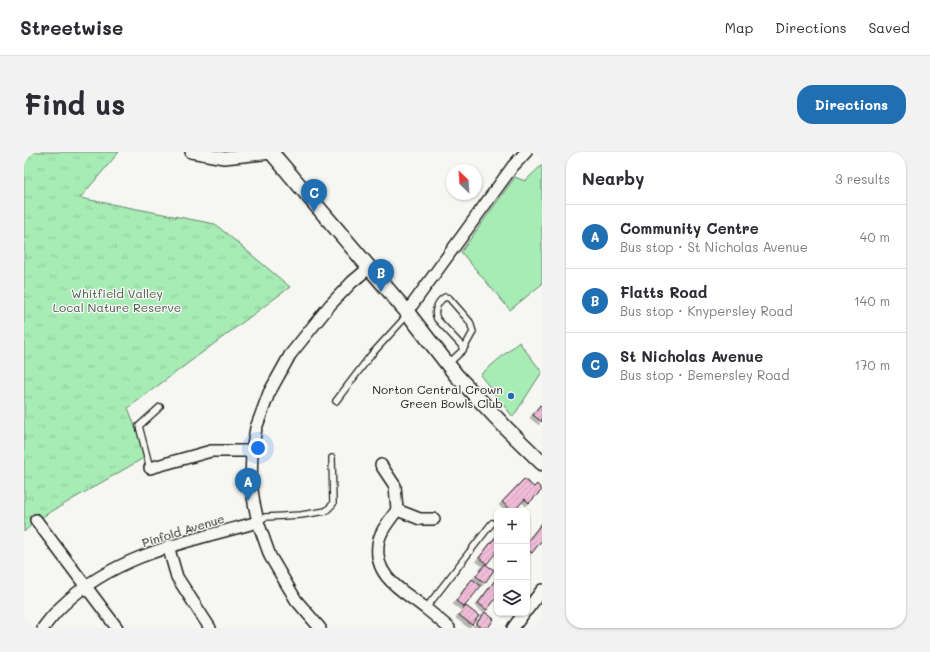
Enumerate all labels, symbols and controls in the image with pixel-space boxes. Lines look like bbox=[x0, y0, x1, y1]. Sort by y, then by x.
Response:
text: Streetwise bbox=[20, 15, 123, 40]
text: Map bbox=[725, 18, 753, 37]
text: Directions bbox=[775, 18, 846, 37]
text: Saved bbox=[868, 18, 910, 37]
button: Directions bbox=[797, 85, 906, 124]
text: Find us bbox=[24, 86, 125, 122]
north arrow bbox=[446, 164, 482, 200]
text: Nearby bbox=[582, 167, 644, 189]
text: 3 results bbox=[835, 170, 890, 187]
pin: C bbox=[301, 179, 327, 212]
text: Community Centre bbox=[620, 218, 759, 238]
text: A bbox=[590, 228, 600, 245]
text: 40 m bbox=[860, 228, 890, 245]
text: Bus stop · St Nicholas Avenue bbox=[620, 238, 808, 255]
pin: B bbox=[368, 259, 394, 292]
text: Flatts Road bbox=[620, 282, 707, 302]
park label: Whitfield Valley Local Nature Reserve bbox=[53, 285, 181, 315]
text: B bbox=[591, 292, 599, 309]
text: 140 m bbox=[854, 292, 890, 309]
text: Bus stop · Knypersley Road bbox=[620, 302, 793, 319]
text: St Nicholas Avenue bbox=[620, 346, 763, 366]
text: C bbox=[590, 356, 600, 373]
text: 170 m bbox=[854, 356, 890, 373]
text: Bus stop · Bemersley Road bbox=[620, 366, 789, 383]
place label: Norton Central Crown Green Bowls Club bbox=[372, 381, 503, 411]
marker: Norton Central Crown Green Bowls Club bbox=[506, 391, 516, 401]
your location bbox=[248, 438, 268, 458]
pin: A bbox=[235, 468, 261, 501]
map controls bbox=[494, 508, 530, 616]
button: + bbox=[494, 508, 530, 544]
street label: Pinfold Avenue bbox=[140, 510, 226, 550]
button: − bbox=[494, 544, 530, 580]
button: layers bbox=[494, 580, 530, 616]

